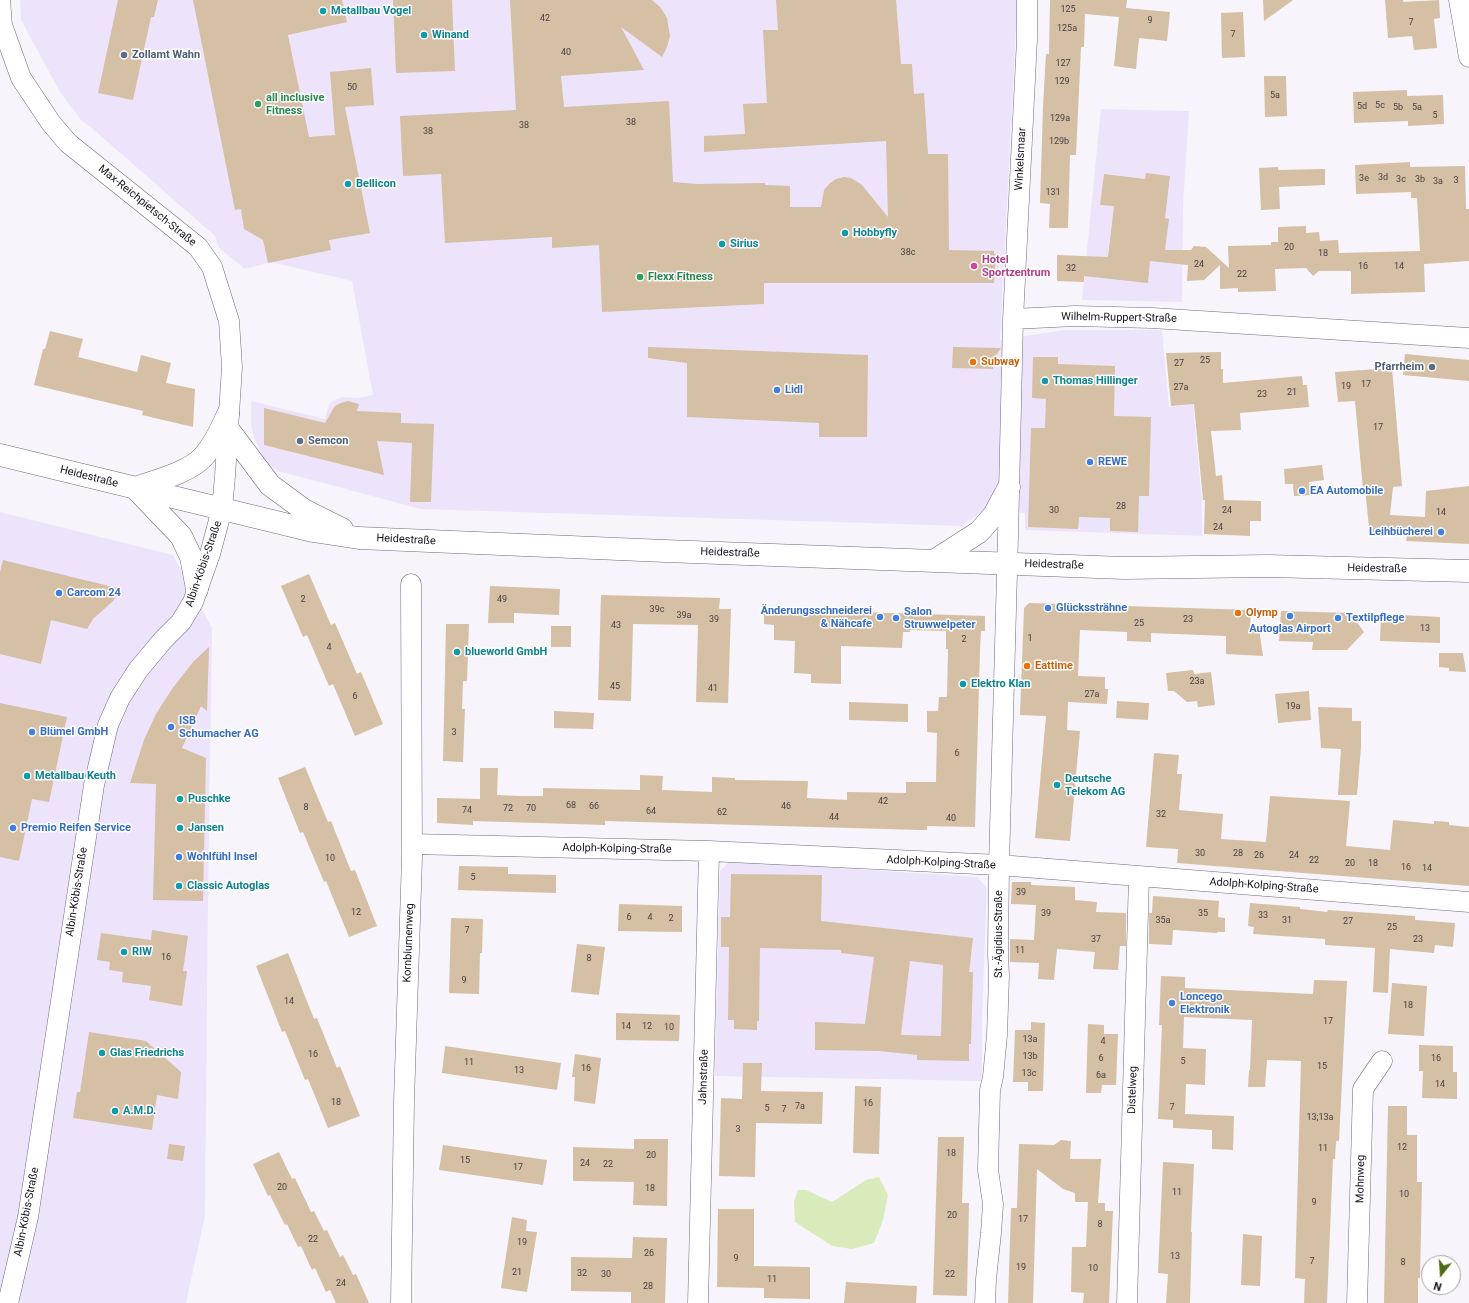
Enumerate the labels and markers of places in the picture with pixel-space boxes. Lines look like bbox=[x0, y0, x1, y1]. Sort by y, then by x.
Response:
place label: Metallbau Vogel bbox=[331, 4, 411, 18]
marker: Metallbau Vogel bbox=[318, 6, 328, 16]
place label: Winand bbox=[432, 28, 469, 42]
marker: Winand bbox=[419, 30, 429, 40]
place label: Zollamt Wahn bbox=[132, 48, 200, 62]
marker: Zollamt Wahn bbox=[119, 50, 129, 60]
place label: all inclusive Fitness bbox=[266, 91, 324, 117]
marker: all inclusive Fitness bbox=[253, 99, 263, 109]
place label: Bellicon bbox=[356, 177, 396, 191]
marker: Bellicon bbox=[343, 179, 353, 189]
place label: Hobbyfly bbox=[853, 226, 897, 240]
marker: Hobbyfly bbox=[840, 228, 850, 238]
place label: Sirius bbox=[730, 237, 758, 251]
marker: Sirius bbox=[717, 239, 727, 249]
place label: Hotel Sportzentrum bbox=[982, 253, 1050, 279]
marker: Hotel Sportzentrum bbox=[969, 261, 979, 271]
place label: Flexx Fitness bbox=[648, 270, 713, 284]
marker: Flexx Fitness bbox=[635, 272, 645, 282]
place label: Subway bbox=[981, 355, 1020, 369]
marker: Subway bbox=[968, 357, 978, 367]
place label: Pfarrheim bbox=[1374, 360, 1424, 374]
marker: Pfarrheim bbox=[1427, 362, 1437, 372]
place label: Thomas Hillinger bbox=[1053, 374, 1138, 388]
marker: Thomas Hillinger bbox=[1040, 376, 1050, 386]
place label: Lidl bbox=[785, 383, 803, 397]
marker: Lidl bbox=[772, 385, 782, 395]
place label: Semcon bbox=[308, 434, 348, 448]
marker: Semcon bbox=[295, 436, 305, 446]
place label: REWE bbox=[1098, 455, 1127, 469]
marker: REWE bbox=[1085, 457, 1095, 467]
place label: EA Automobile bbox=[1310, 484, 1383, 498]
marker: EA Automobile bbox=[1297, 486, 1307, 496]
place label: Leihbücherei bbox=[1369, 525, 1433, 539]
marker: Leihbücherei bbox=[1436, 527, 1446, 537]
place label: Carcom 24 bbox=[67, 586, 121, 600]
marker: Carcom 24 bbox=[54, 588, 64, 598]
place label: Glückssträhne bbox=[1056, 601, 1127, 615]
marker: Glückssträhne bbox=[1043, 603, 1053, 613]
place label: Änderungsschneiderei & Nähcafe bbox=[761, 604, 872, 630]
place label: Salon Struwwelpeter bbox=[904, 605, 976, 631]
place label: Olymp bbox=[1246, 606, 1278, 620]
marker: Olymp bbox=[1233, 608, 1243, 618]
marker: Autoglas Airport bbox=[1285, 611, 1295, 621]
place label: Textilpflege bbox=[1346, 611, 1404, 625]
marker: Änderungsschneiderei & Nähcafe bbox=[875, 612, 885, 622]
marker: Salon Struwwelpeter bbox=[891, 613, 901, 623]
marker: Textilpflege bbox=[1333, 613, 1343, 623]
place label: Autoglas Airport bbox=[1249, 622, 1331, 636]
place label: blueworld GmbH bbox=[465, 645, 547, 659]
marker: blueworld GmbH bbox=[452, 647, 462, 657]
place label: Eattime bbox=[1035, 659, 1073, 673]
marker: Eattime bbox=[1022, 661, 1032, 671]
place label: Elektro Klan bbox=[971, 677, 1030, 691]
marker: Elektro Klan bbox=[958, 679, 968, 689]
place label: ISB Schumacher AG bbox=[179, 714, 259, 740]
marker: ISB Schumacher AG bbox=[166, 722, 176, 732]
place label: Blümel GmbH bbox=[40, 725, 108, 739]
marker: Blümel GmbH bbox=[27, 727, 37, 737]
place label: Metallbau Keuth bbox=[35, 769, 116, 783]
marker: Metallbau Keuth bbox=[22, 771, 32, 781]
place label: Deutsche Telekom AG bbox=[1065, 772, 1125, 798]
marker: Deutsche Telekom AG bbox=[1052, 780, 1062, 790]
place label: Puschke bbox=[188, 792, 231, 806]
marker: Puschke bbox=[175, 794, 185, 804]
place label: Premio Reifen Service bbox=[21, 821, 131, 835]
place label: Jansen bbox=[188, 821, 224, 835]
marker: Premio Reifen Service bbox=[8, 823, 18, 833]
marker: Jansen bbox=[175, 823, 185, 833]
place label: Wohlfühl Insel bbox=[187, 850, 258, 864]
marker: Wohlfühl Insel bbox=[174, 852, 184, 862]
place label: Classic Autoglas bbox=[187, 879, 270, 893]
marker: Classic Autoglas bbox=[174, 881, 184, 891]
place label: RIW bbox=[132, 945, 152, 959]
marker: RIW bbox=[119, 947, 129, 957]
place label: Loncego Elektronik bbox=[1180, 990, 1230, 1016]
marker: Loncego Elektronik bbox=[1167, 998, 1177, 1008]
place label: Glas Friedrichs bbox=[110, 1046, 184, 1060]
marker: Glas Friedrichs bbox=[97, 1048, 107, 1058]
place label: A.M.D. bbox=[123, 1104, 156, 1118]
marker: A.M.D. bbox=[110, 1106, 120, 1116]

